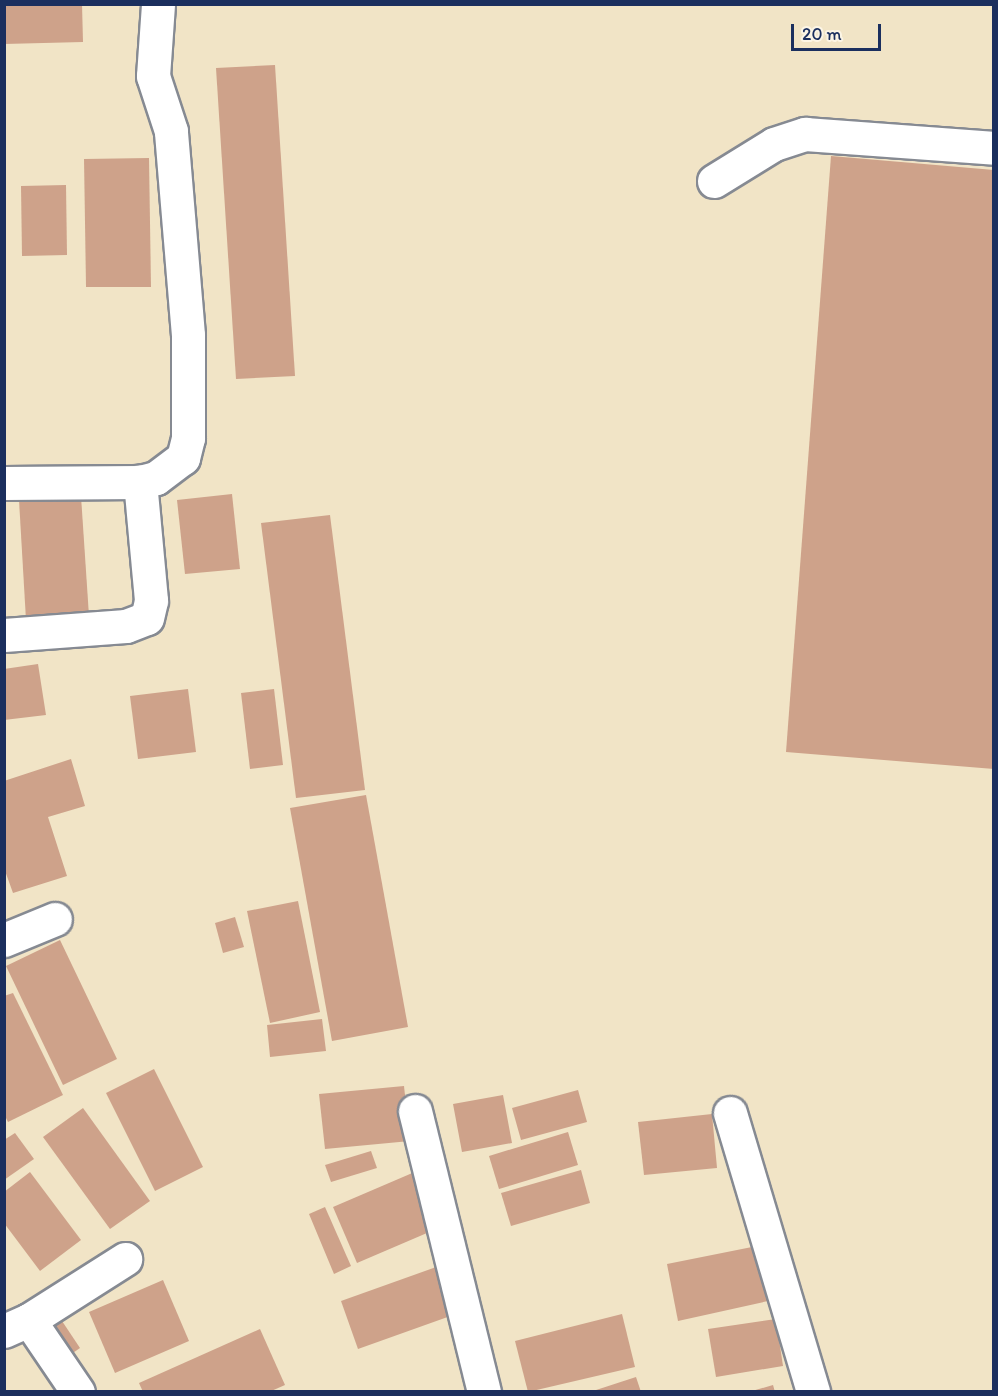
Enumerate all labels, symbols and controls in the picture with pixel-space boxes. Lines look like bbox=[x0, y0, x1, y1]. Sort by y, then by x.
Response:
scale bar bbox=[794, 12, 884, 50]
text: 20 m bbox=[802, 23, 842, 45]

